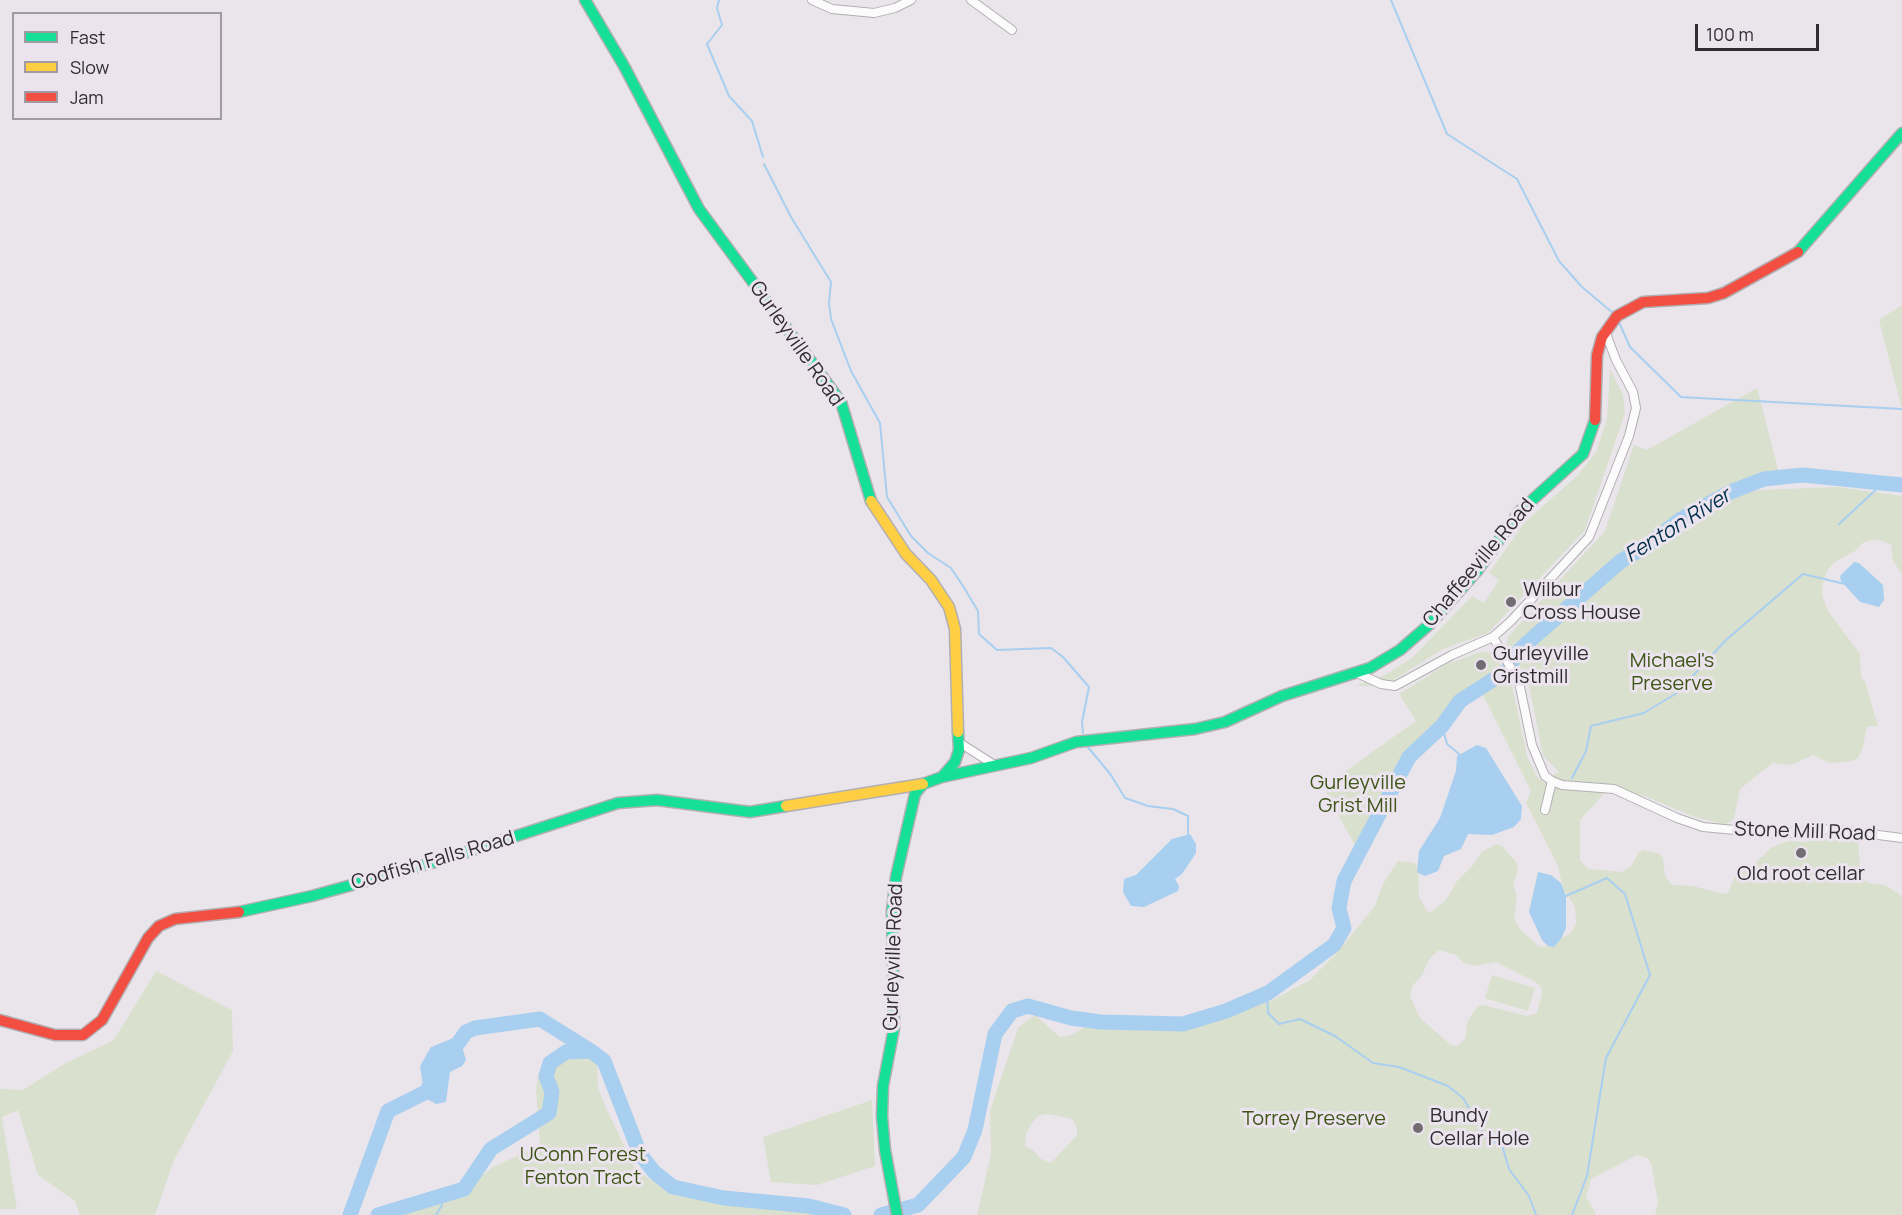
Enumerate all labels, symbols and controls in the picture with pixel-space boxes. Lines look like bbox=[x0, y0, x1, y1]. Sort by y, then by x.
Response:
legend bbox=[12, 12, 222, 120]
scale bar bbox=[1698, 12, 1822, 50]
text: 100 m bbox=[1706, 22, 1754, 46]
text: Fast bbox=[70, 25, 105, 49]
text: Slow bbox=[70, 55, 109, 79]
text: Jam bbox=[70, 85, 104, 109]
street label: Gurleyville Road bbox=[744, 277, 848, 411]
water label: Fenton River bbox=[1620, 484, 1736, 568]
street label: Chaffeeville Road bbox=[1418, 494, 1540, 632]
place label: Wilbur Cross House bbox=[1523, 578, 1641, 625]
marker: Wilbur Cross House bbox=[1504, 595, 1518, 609]
place label: Gurleyville Gristmill bbox=[1493, 642, 1589, 689]
park label: Michael's Preserve bbox=[1630, 649, 1714, 696]
marker: Gurleyville Gristmill bbox=[1474, 658, 1488, 672]
park label: Gurleyville Grist Mill bbox=[1310, 771, 1406, 818]
street label: Stone Mill Road bbox=[1734, 818, 1876, 846]
street label: Codfish Falls Road bbox=[349, 826, 517, 896]
marker: Old root cellar bbox=[1794, 846, 1808, 860]
place label: Old root cellar bbox=[1737, 862, 1865, 886]
street label: Gurleyville Road bbox=[879, 883, 909, 1031]
place label: Bundy Cellar Hole bbox=[1430, 1104, 1530, 1151]
park label: Torrey Preserve bbox=[1242, 1107, 1386, 1131]
marker: Bundy Cellar Hole bbox=[1411, 1121, 1425, 1135]
park label: UConn Forest Fenton Tract bbox=[520, 1143, 646, 1190]

